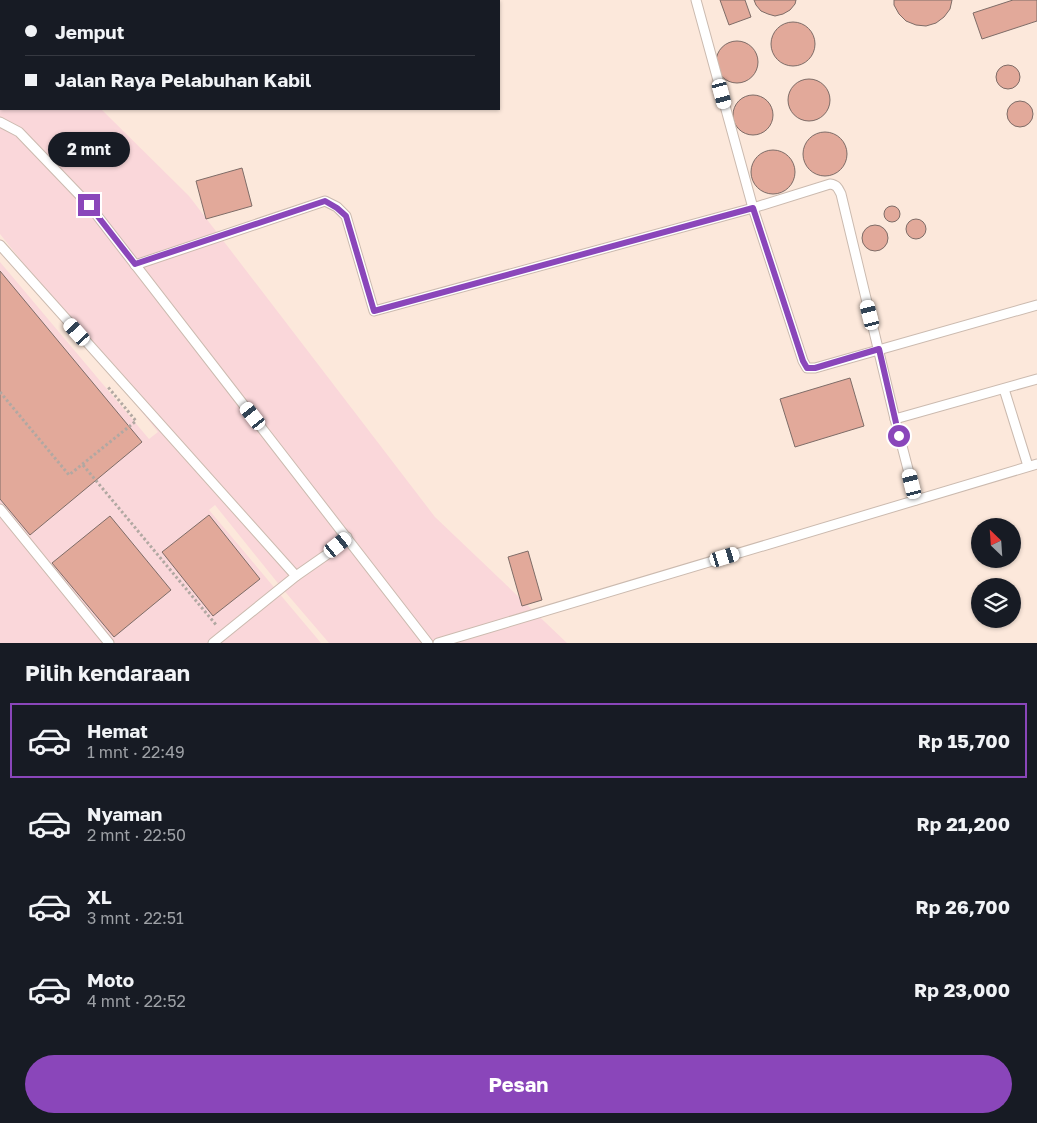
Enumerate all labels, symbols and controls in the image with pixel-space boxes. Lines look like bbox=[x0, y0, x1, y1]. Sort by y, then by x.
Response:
text: Jemput bbox=[55, 20, 124, 43]
text: Jalan Raya Pelabuhan Kabil bbox=[55, 68, 311, 91]
car bbox=[710, 78, 733, 110]
callout: 2 mnt bbox=[48, 132, 130, 168]
text: 2 mnt bbox=[67, 139, 111, 159]
route end bbox=[78, 194, 100, 216]
car bbox=[859, 299, 880, 331]
car bbox=[61, 316, 92, 348]
car bbox=[237, 400, 268, 432]
route start bbox=[888, 425, 910, 447]
car bbox=[901, 468, 922, 500]
north arrow bbox=[971, 518, 1021, 568]
map controls bbox=[971, 518, 1021, 628]
car bbox=[321, 530, 354, 560]
car bbox=[708, 545, 741, 569]
button: layers bbox=[971, 578, 1021, 628]
text: Pilih kendaraan bbox=[25, 659, 190, 686]
icon: car bbox=[27, 718, 72, 763]
text: Hemat bbox=[87, 719, 148, 742]
text: Rp 15,700 bbox=[918, 729, 1010, 752]
text: 1 mnt · 22:49 bbox=[87, 742, 185, 762]
icon: car bbox=[27, 801, 72, 846]
text: Nyaman bbox=[87, 802, 162, 825]
text: Rp 21,200 bbox=[917, 812, 1010, 835]
text: 2 mnt · 22:50 bbox=[87, 825, 186, 845]
icon: car bbox=[27, 884, 72, 929]
text: XL bbox=[87, 885, 112, 908]
text: Rp 26,700 bbox=[916, 895, 1010, 918]
text: 3 mnt · 22:51 bbox=[87, 908, 184, 928]
icon: car bbox=[27, 967, 72, 1012]
text: Moto bbox=[87, 968, 134, 991]
text: Rp 23,000 bbox=[914, 978, 1010, 1001]
text: 4 mnt · 22:52 bbox=[87, 991, 186, 1011]
button: Pesan bbox=[25, 1055, 1012, 1113]

